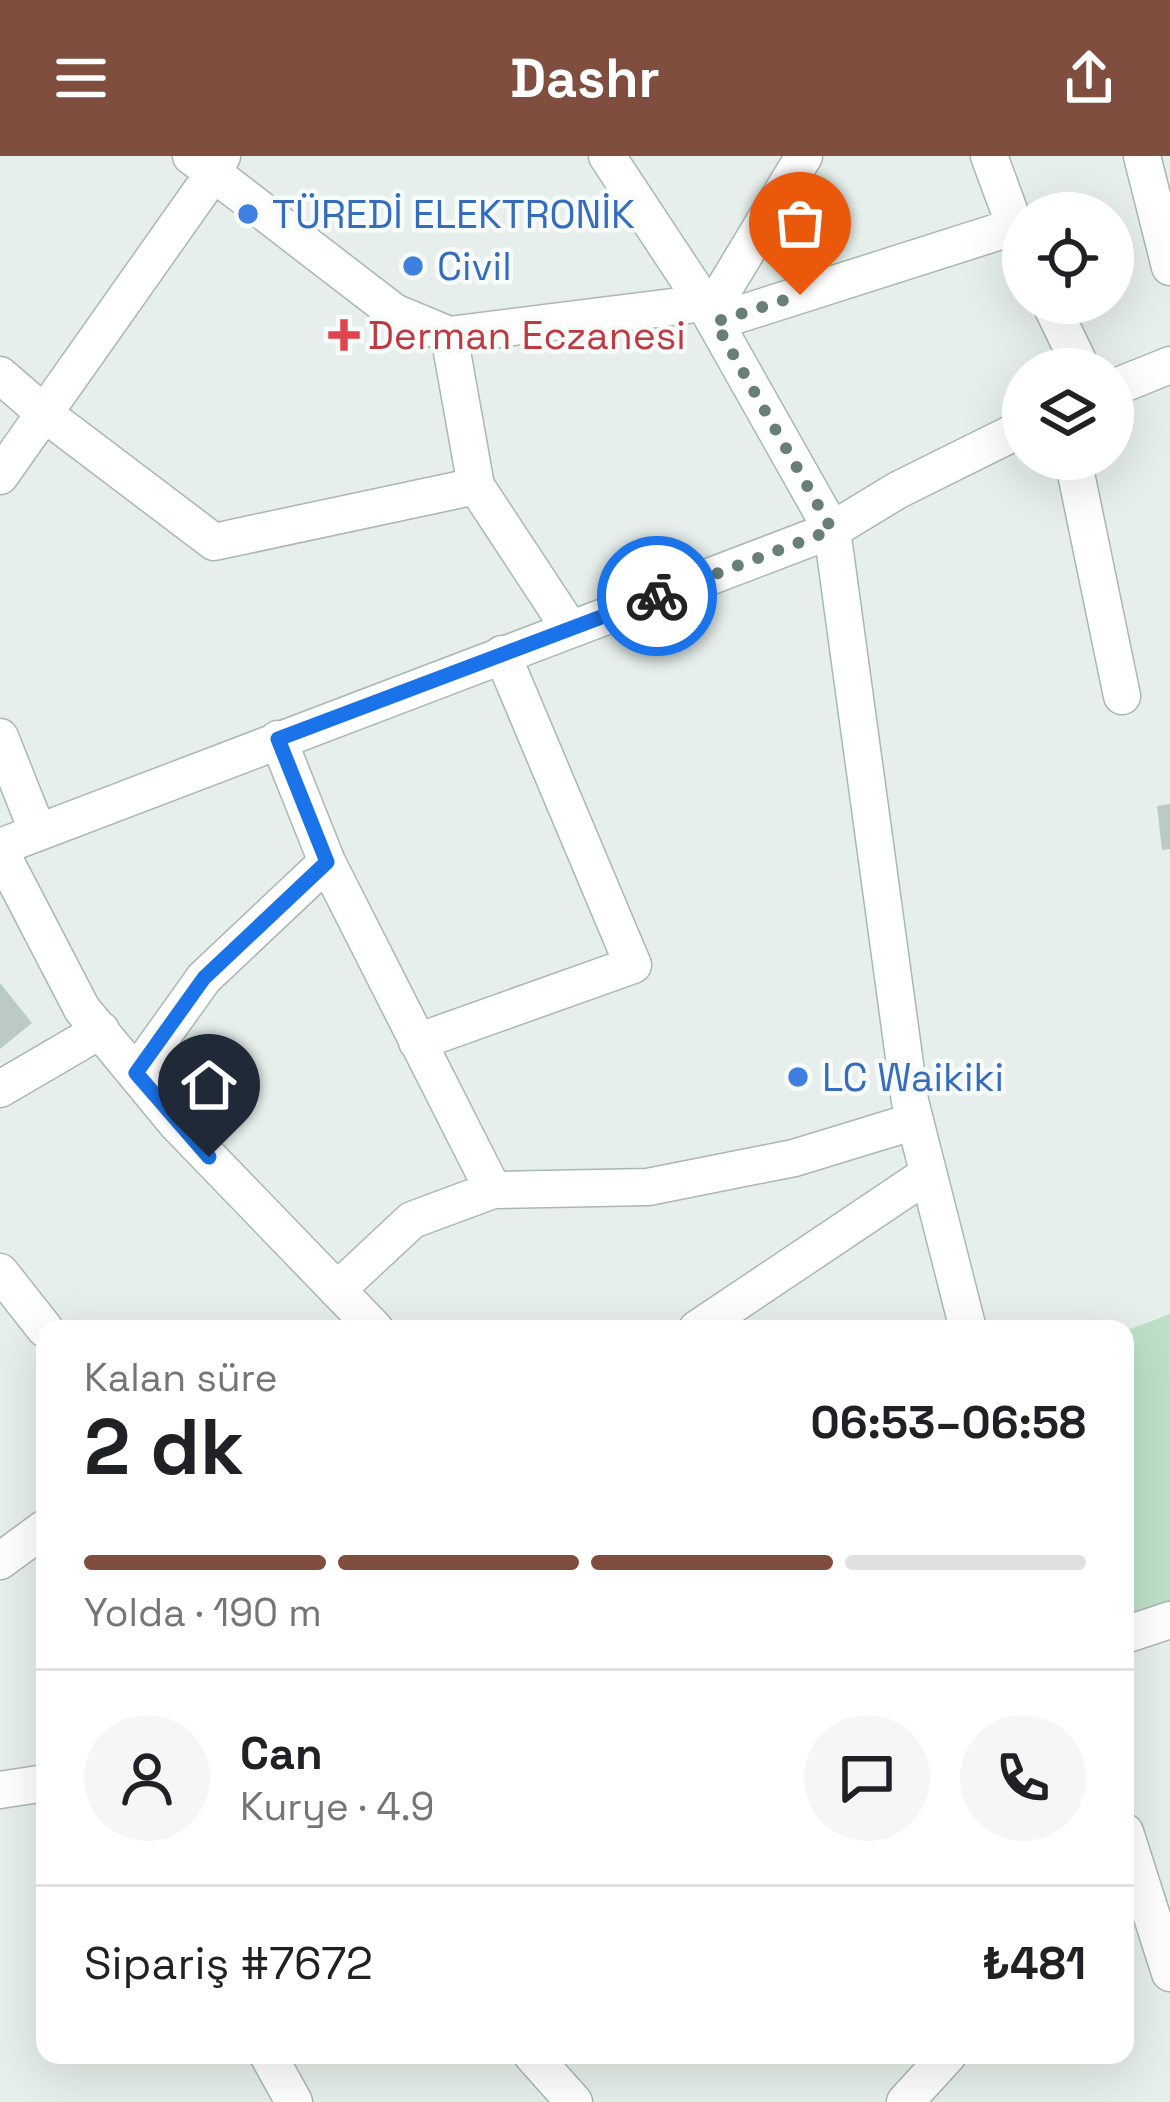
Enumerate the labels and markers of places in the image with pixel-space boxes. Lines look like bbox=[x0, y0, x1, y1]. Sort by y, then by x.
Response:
pin bbox=[749, 172, 851, 295]
place label: TÜREDİ ELEKTRONİK bbox=[272, 190, 635, 239]
marker: TÜREDİ ELEKTRONİK bbox=[235, 201, 261, 227]
place label: Civil bbox=[437, 242, 512, 291]
marker: Civil bbox=[400, 253, 426, 279]
place label: Derman Eczanesi bbox=[368, 311, 686, 360]
marker: Derman Eczanesi bbox=[331, 322, 357, 348]
pin bbox=[158, 1034, 260, 1157]
place label: LC Waikiki bbox=[822, 1053, 1004, 1102]
marker: LC Waikiki bbox=[785, 1064, 811, 1090]

